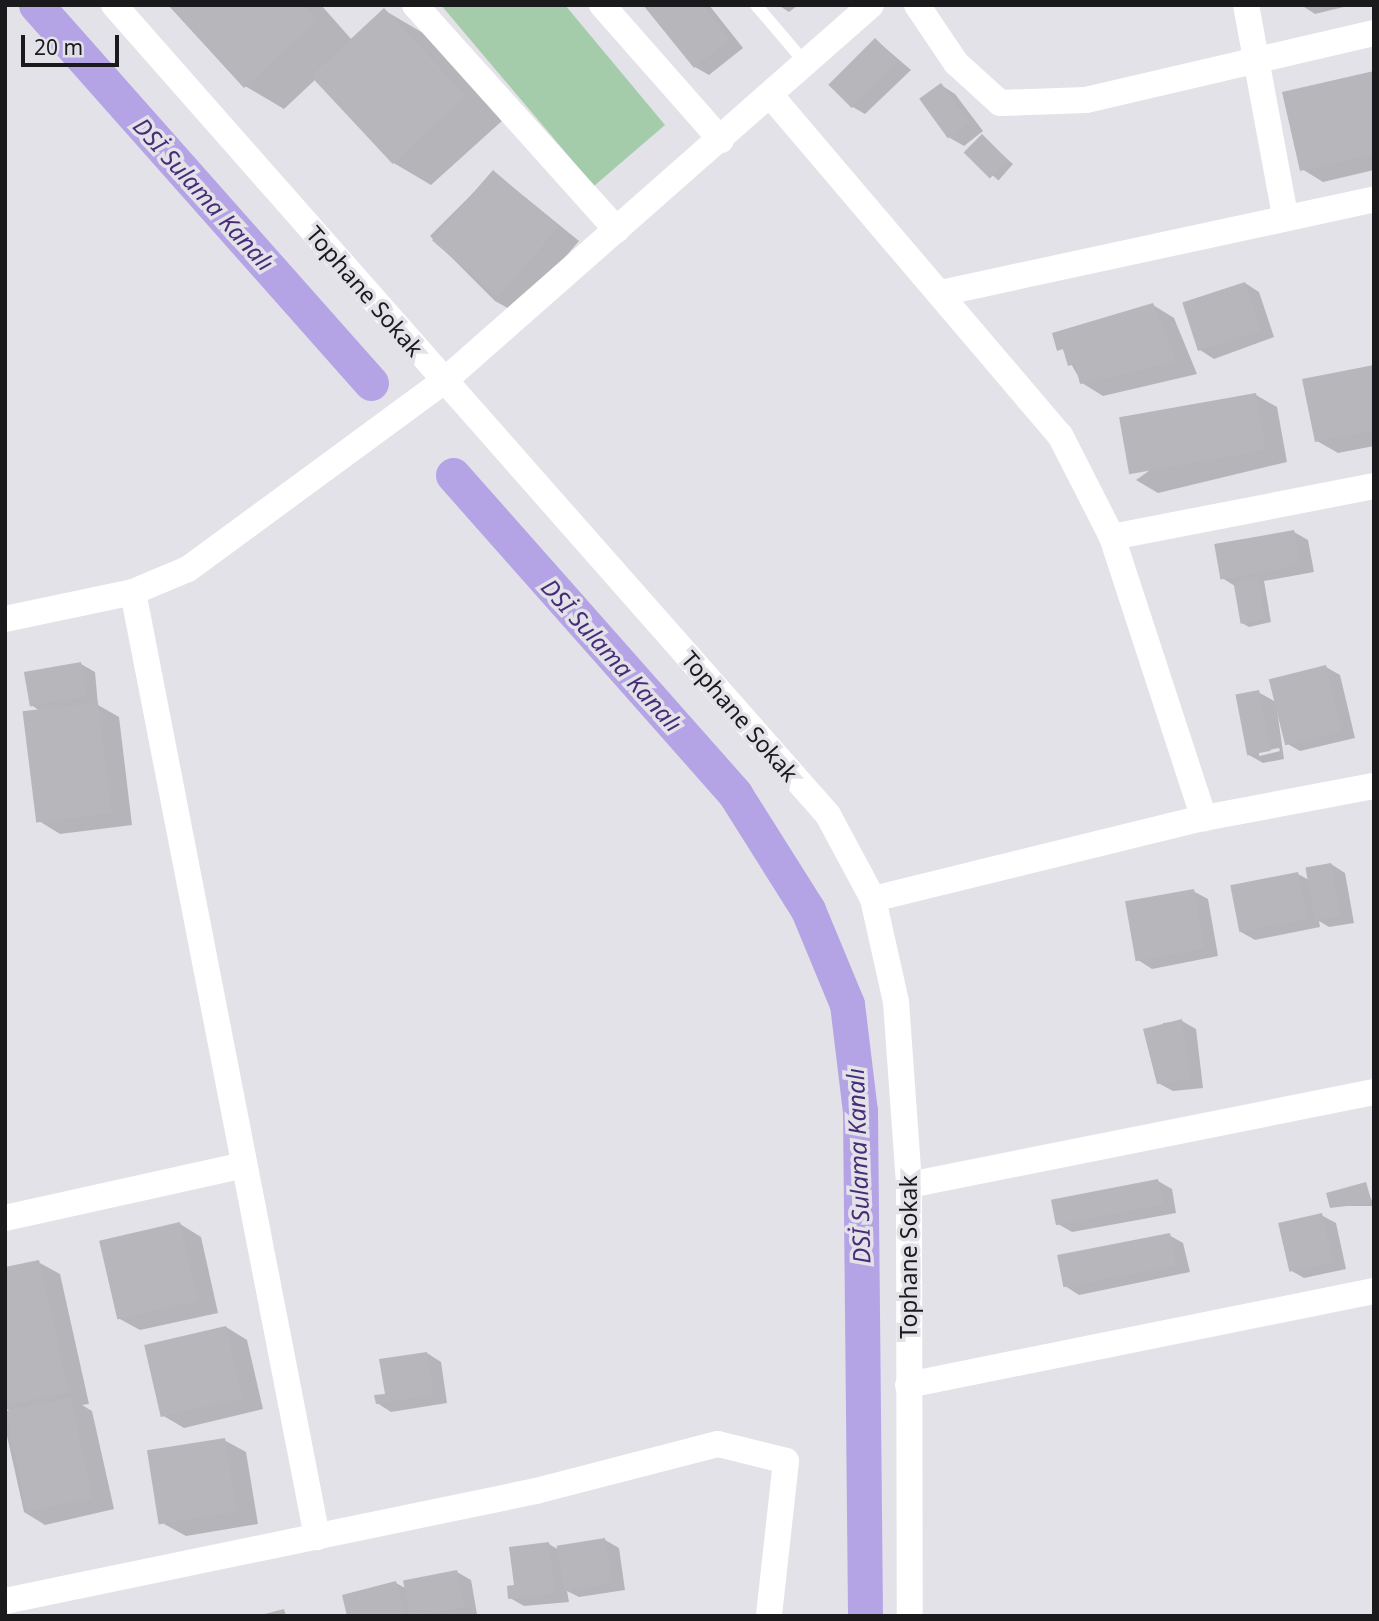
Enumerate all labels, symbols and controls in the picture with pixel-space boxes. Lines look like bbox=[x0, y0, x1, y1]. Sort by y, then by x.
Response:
scale bar bbox=[24, 21, 122, 65]
text: 20 m bbox=[34, 33, 83, 61]
water label: DSİ Sulama Kanalı bbox=[128, 112, 280, 276]
street label: Tophane Sokak bbox=[301, 220, 429, 362]
water label: DSİ Sulama Kanalı bbox=[536, 573, 688, 737]
street label: Tophane Sokak bbox=[676, 645, 804, 787]
water label: DSİ Sulama Kanalı bbox=[840, 1068, 876, 1264]
street label: Tophane Sokak bbox=[894, 1175, 922, 1339]

